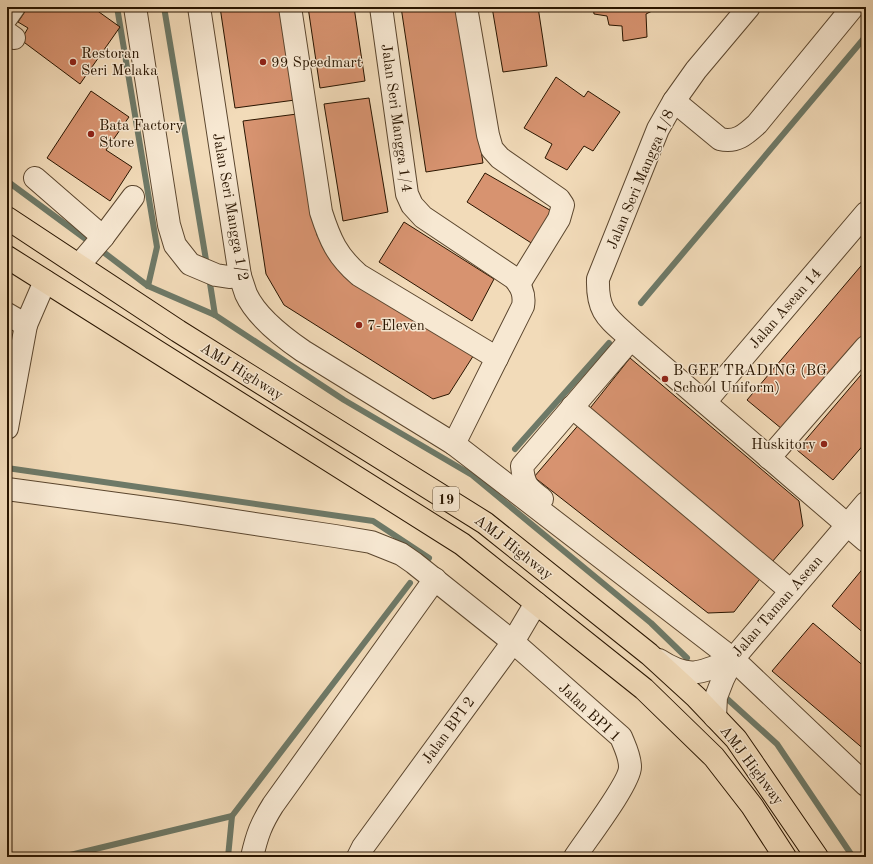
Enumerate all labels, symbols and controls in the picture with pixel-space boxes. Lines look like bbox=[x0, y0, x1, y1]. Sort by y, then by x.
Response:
street label: Jalan Seri Mangga 1/4 bbox=[378, 43, 413, 193]
place label: Restoran Seri Melaka bbox=[81, 47, 158, 79]
place label: 99 Speedmart bbox=[271, 56, 362, 71]
marker: Restoran Seri Melaka bbox=[68, 57, 78, 67]
marker: 99 Speedmart bbox=[258, 57, 268, 67]
street label: Jalan Seri Mangga 1/8 bbox=[605, 108, 678, 252]
place label: Bata Factory Store bbox=[99, 119, 184, 151]
marker: Bata Factory Store bbox=[86, 129, 96, 139]
street label: Jalan Seri Mangga 1/2 bbox=[209, 132, 250, 282]
street label: Jalan Asean 14 bbox=[747, 266, 825, 352]
place label: 7-Eleven bbox=[367, 319, 425, 334]
marker: 7-Eleven bbox=[354, 320, 364, 330]
street label: AMJ Highway bbox=[197, 341, 285, 404]
place label: B GEE TRADING (BG School Uniform) bbox=[673, 364, 827, 396]
marker: B GEE TRADING (BG School Uniform) bbox=[660, 374, 670, 384]
place label: Huskitory bbox=[751, 438, 816, 453]
marker: Huskitory bbox=[819, 439, 829, 449]
road number: 19 bbox=[433, 487, 459, 511]
street label: AMJ Highway bbox=[471, 513, 555, 583]
street label: Jalan Taman Asean bbox=[730, 554, 826, 660]
street label: Jalan BPI 1 bbox=[555, 681, 623, 745]
street label: Jalan BPI 2 bbox=[420, 695, 478, 767]
street label: AMJ Highway bbox=[716, 724, 785, 808]

